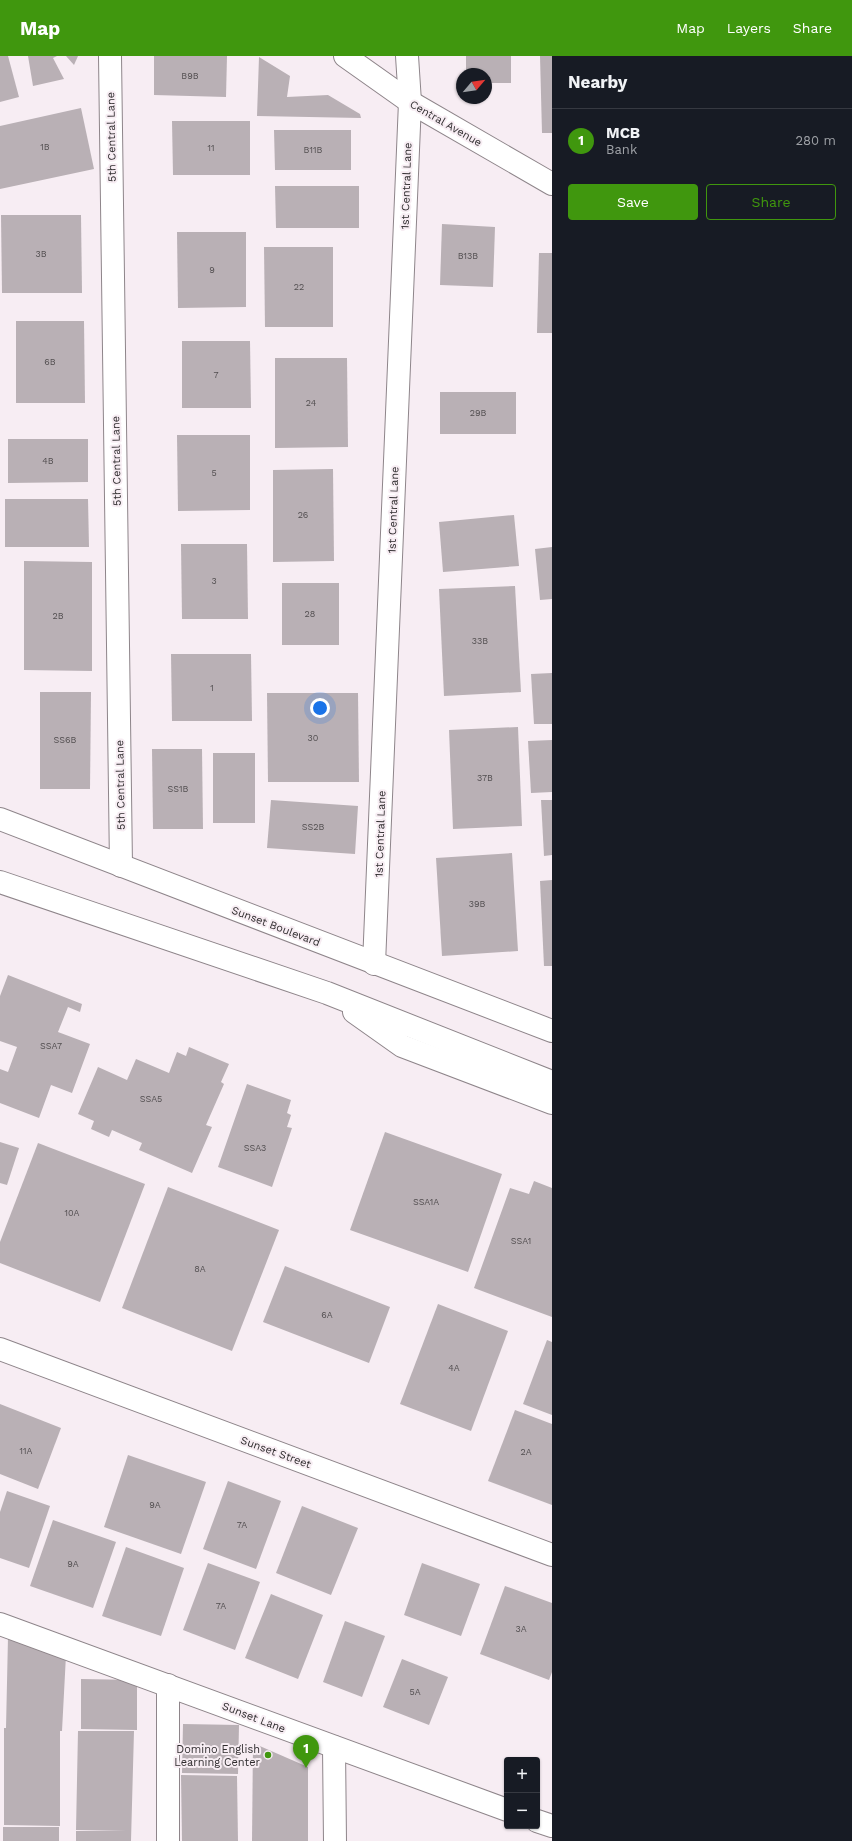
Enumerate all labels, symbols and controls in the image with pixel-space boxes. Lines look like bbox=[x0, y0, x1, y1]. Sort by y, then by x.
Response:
text: Map bbox=[20, 17, 60, 40]
text: Map bbox=[676, 20, 705, 36]
text: Layers bbox=[727, 20, 771, 36]
text: Share bbox=[793, 20, 832, 36]
north arrow bbox=[456, 68, 492, 104]
house number: B9B bbox=[181, 71, 199, 81]
text: Nearby bbox=[568, 72, 627, 92]
street label: 5th Central Lane bbox=[104, 92, 119, 182]
street label: Central Avenue bbox=[407, 98, 484, 149]
text: MCB bbox=[606, 124, 640, 142]
text: 1 bbox=[578, 133, 584, 148]
text: 280 m bbox=[796, 133, 836, 148]
house number: 1B bbox=[40, 142, 50, 152]
street label: 1st Central Lane bbox=[398, 142, 415, 230]
text: Bank bbox=[606, 142, 637, 157]
house number: 11 bbox=[207, 143, 215, 153]
house number: B11B bbox=[304, 145, 323, 155]
button: Save bbox=[568, 184, 698, 220]
button: Share bbox=[706, 184, 836, 220]
house number: 3B bbox=[35, 249, 47, 259]
house number: B13B bbox=[458, 251, 478, 261]
house number: 9 bbox=[209, 265, 215, 275]
house number: 22 bbox=[294, 282, 304, 292]
house number: 6B bbox=[44, 357, 56, 367]
house number: 7 bbox=[213, 370, 219, 380]
house number: 24 bbox=[306, 398, 317, 408]
house number: 29B bbox=[470, 408, 486, 418]
street label: 5th Central Lane bbox=[109, 416, 124, 506]
house number: 4B bbox=[42, 456, 54, 466]
street label: 1st Central Lane bbox=[385, 466, 402, 554]
house number: 5 bbox=[211, 468, 217, 478]
house number: 26 bbox=[298, 510, 308, 520]
house number: 3 bbox=[211, 576, 217, 586]
house number: 28 bbox=[305, 609, 315, 619]
house number: 2B bbox=[52, 611, 64, 621]
house number: 33B bbox=[472, 636, 488, 646]
house number: 1 bbox=[210, 683, 214, 693]
your location bbox=[310, 698, 330, 718]
house number: 30 bbox=[308, 733, 319, 743]
house number: SS6B bbox=[54, 735, 77, 745]
street label: 5th Central Lane bbox=[113, 740, 128, 830]
house number: 37B bbox=[477, 773, 493, 783]
house number: SS1B bbox=[168, 784, 189, 794]
street label: 1st Central Lane bbox=[372, 790, 389, 878]
house number: SS2B bbox=[302, 822, 324, 832]
house number: 39B bbox=[469, 899, 485, 909]
street label: Sunset Boulevard bbox=[230, 904, 322, 949]
house number: SSA7 bbox=[40, 1041, 62, 1051]
house number: SSA5 bbox=[140, 1094, 162, 1104]
house number: SSA3 bbox=[244, 1143, 266, 1153]
house number: SSA1A bbox=[413, 1197, 439, 1207]
house number: 10A bbox=[64, 1208, 80, 1218]
house number: SSA1 bbox=[511, 1236, 531, 1246]
house number: 8A bbox=[194, 1264, 206, 1274]
house number: 6A bbox=[321, 1310, 333, 1320]
house number: 4A bbox=[448, 1363, 460, 1373]
street label: Sunset Street bbox=[239, 1434, 313, 1471]
house number: 11A bbox=[20, 1446, 33, 1456]
house number: 2A bbox=[520, 1447, 532, 1457]
house number: 9A bbox=[149, 1500, 161, 1510]
house number: 7A bbox=[237, 1520, 247, 1530]
house number: 9A bbox=[67, 1559, 79, 1569]
house number: 7A bbox=[216, 1601, 226, 1611]
house number: 3A bbox=[515, 1624, 527, 1634]
house number: 5A bbox=[409, 1687, 421, 1697]
street label: Sunset Lane bbox=[220, 1699, 287, 1736]
pin: 1 bbox=[293, 1735, 319, 1768]
place label: Domino English Learning Center bbox=[174, 1743, 260, 1769]
marker: Domino English Learning Center bbox=[263, 1750, 273, 1760]
map controls bbox=[504, 1757, 540, 1829]
button: + bbox=[504, 1757, 540, 1793]
button: − bbox=[504, 1793, 540, 1829]

